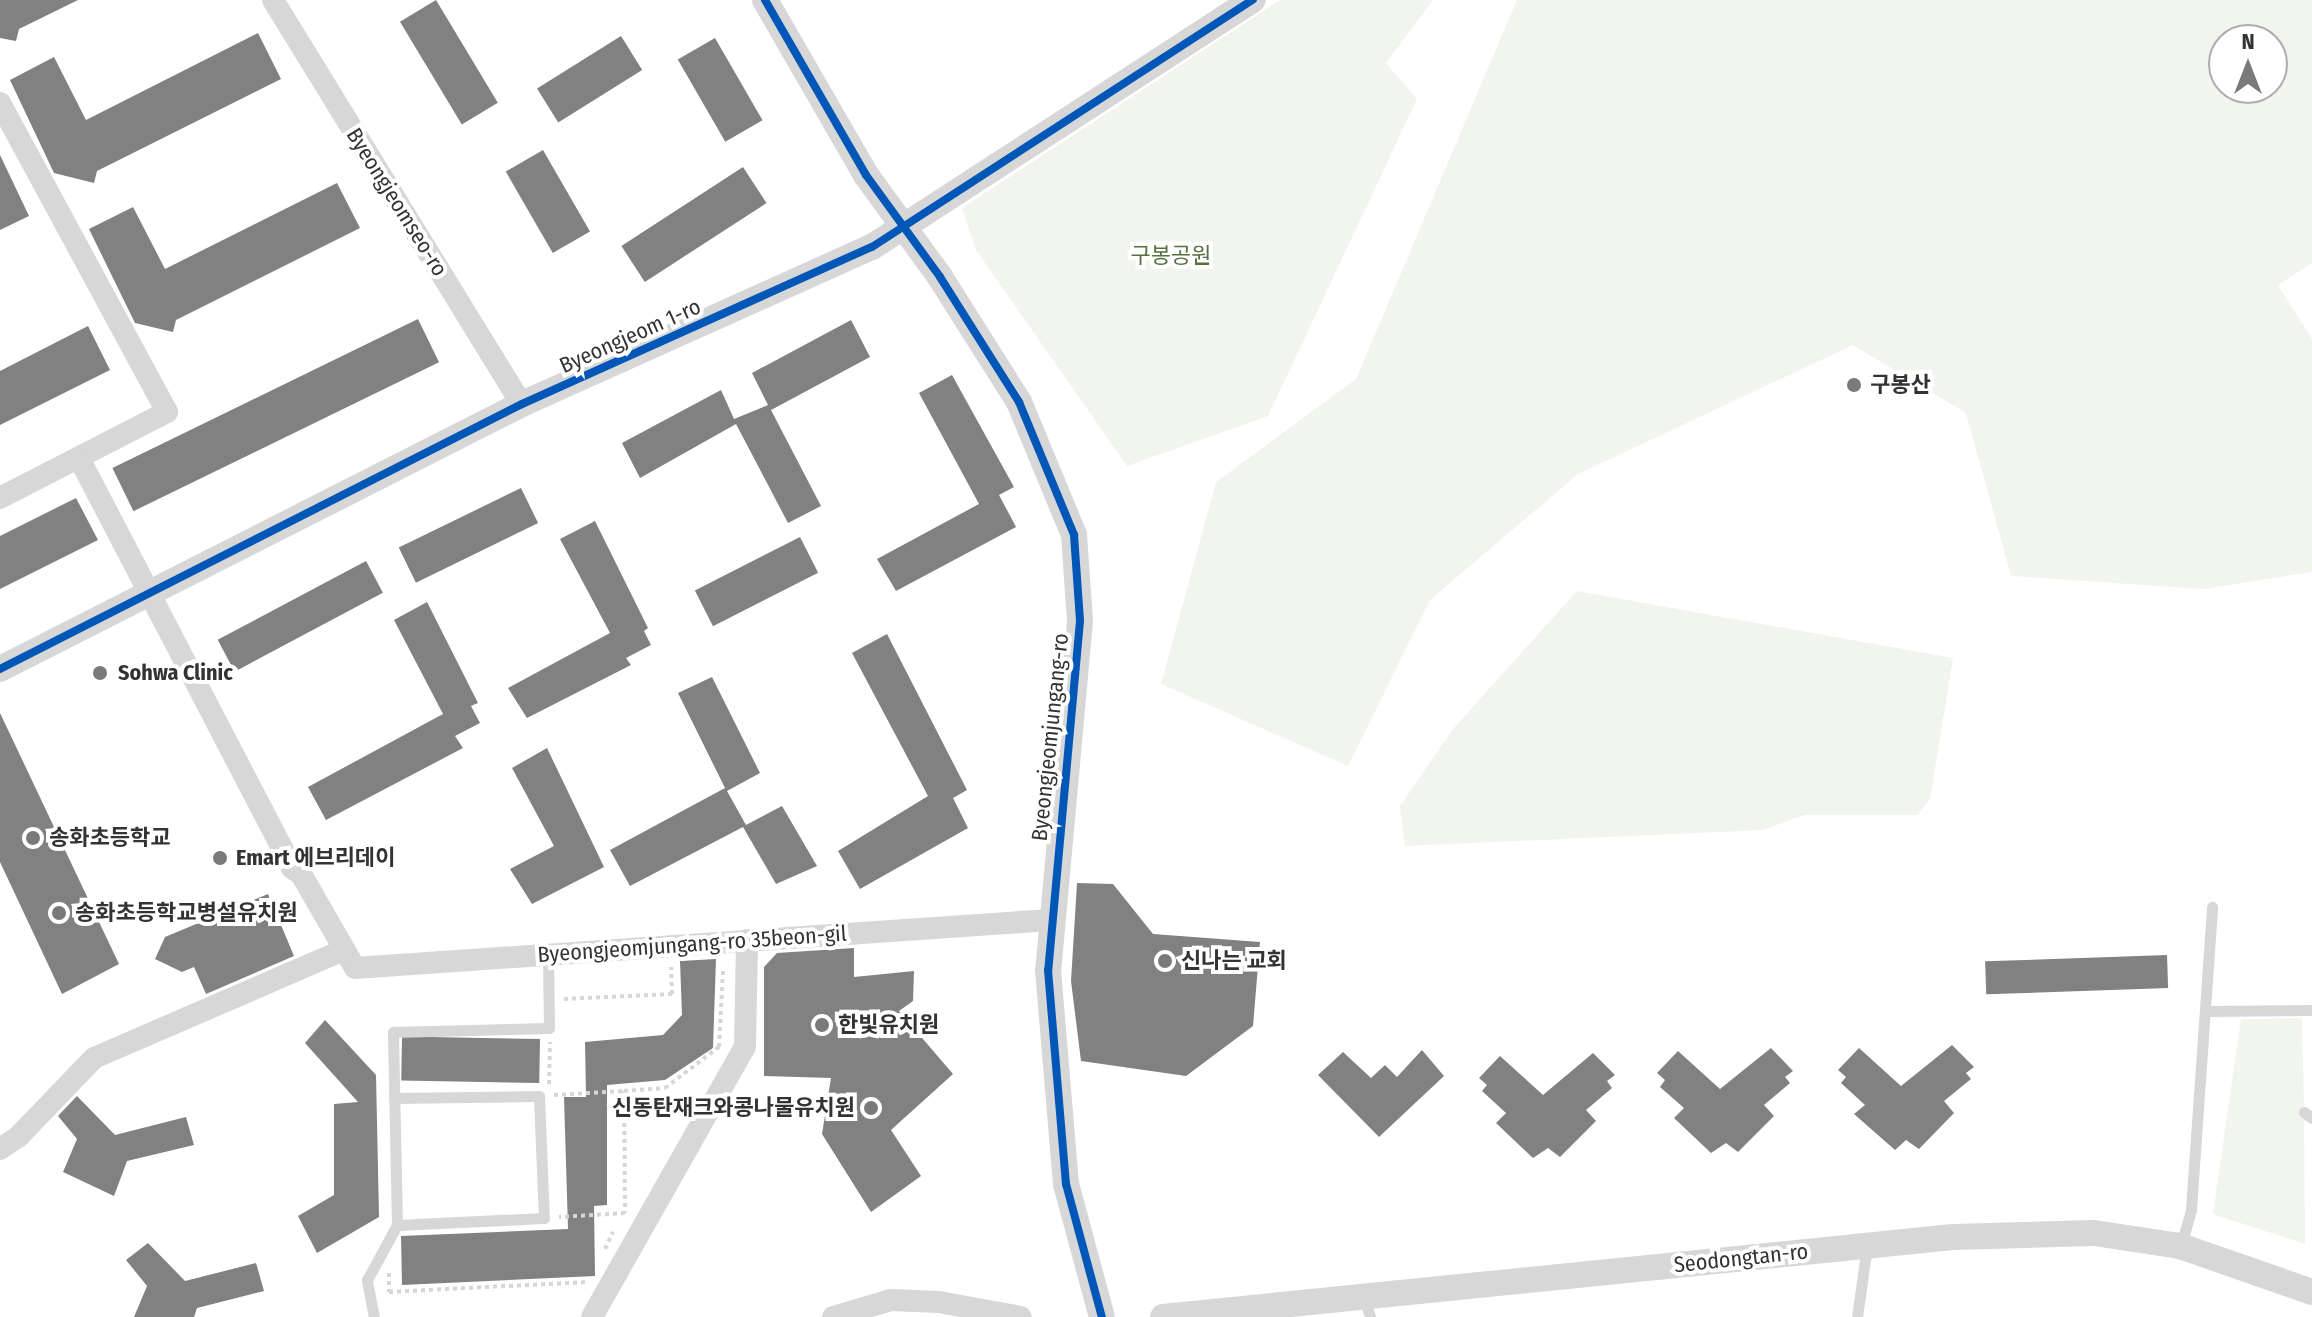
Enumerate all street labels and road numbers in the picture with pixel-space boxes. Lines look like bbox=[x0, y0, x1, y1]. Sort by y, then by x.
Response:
street label: Byeongjeomseo-ro bbox=[341, 123, 453, 281]
street label: Byeongjeom 1-ro bbox=[555, 293, 705, 379]
street label: Byeongjeomjungang-ro bbox=[1026, 632, 1074, 842]
street label: Byeongjeomjungang-ro 35beon-gil bbox=[537, 920, 847, 968]
street label: Seodongtan-ro bbox=[1673, 1238, 1809, 1278]

